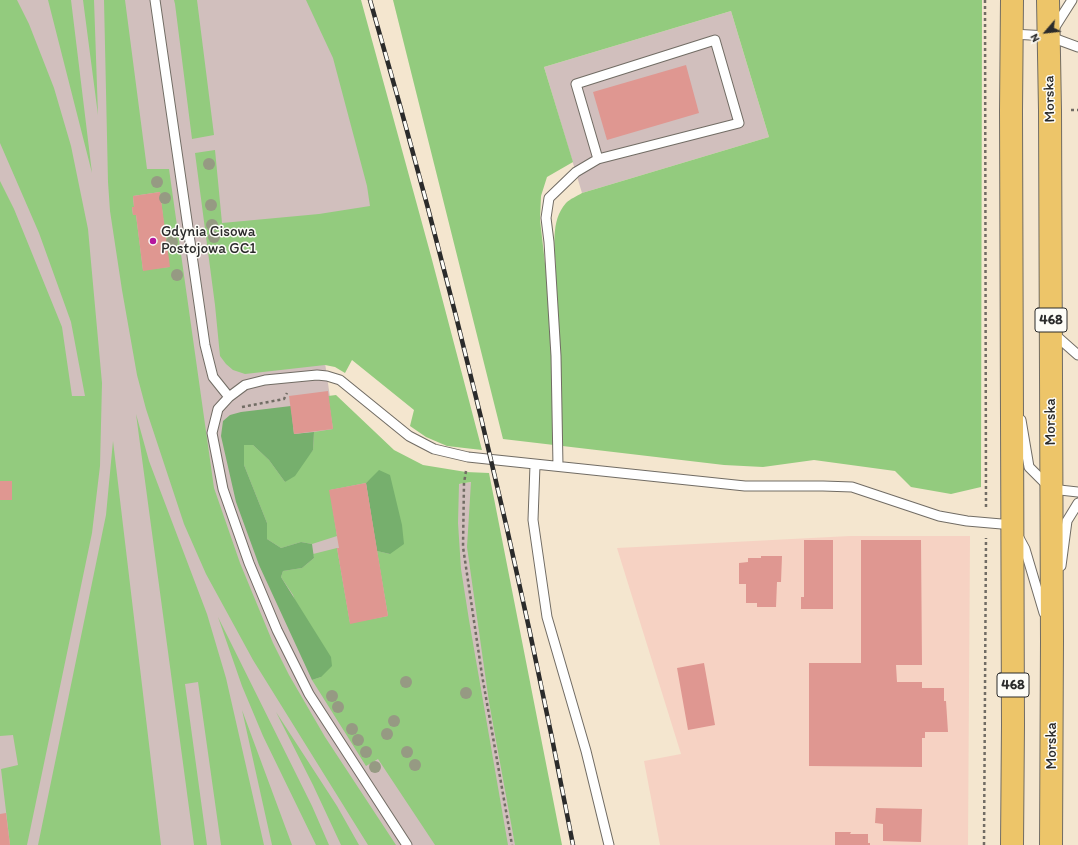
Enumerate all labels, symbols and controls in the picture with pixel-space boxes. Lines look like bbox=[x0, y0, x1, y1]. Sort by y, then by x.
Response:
north arrow bbox=[1026, 12, 1066, 52]
text: N bbox=[1027, 32, 1042, 44]
street label: Morska bbox=[1041, 75, 1059, 123]
place label: Gdynia Cisowa Postojowa GC1 bbox=[161, 223, 256, 258]
marker: Gdynia Cisowa Postojowa GC1 bbox=[148, 236, 158, 246]
road number: 468 bbox=[1035, 308, 1067, 332]
street label: Morska bbox=[1042, 398, 1060, 446]
road number: 468 bbox=[997, 673, 1029, 697]
street label: Morska bbox=[1043, 722, 1061, 770]

